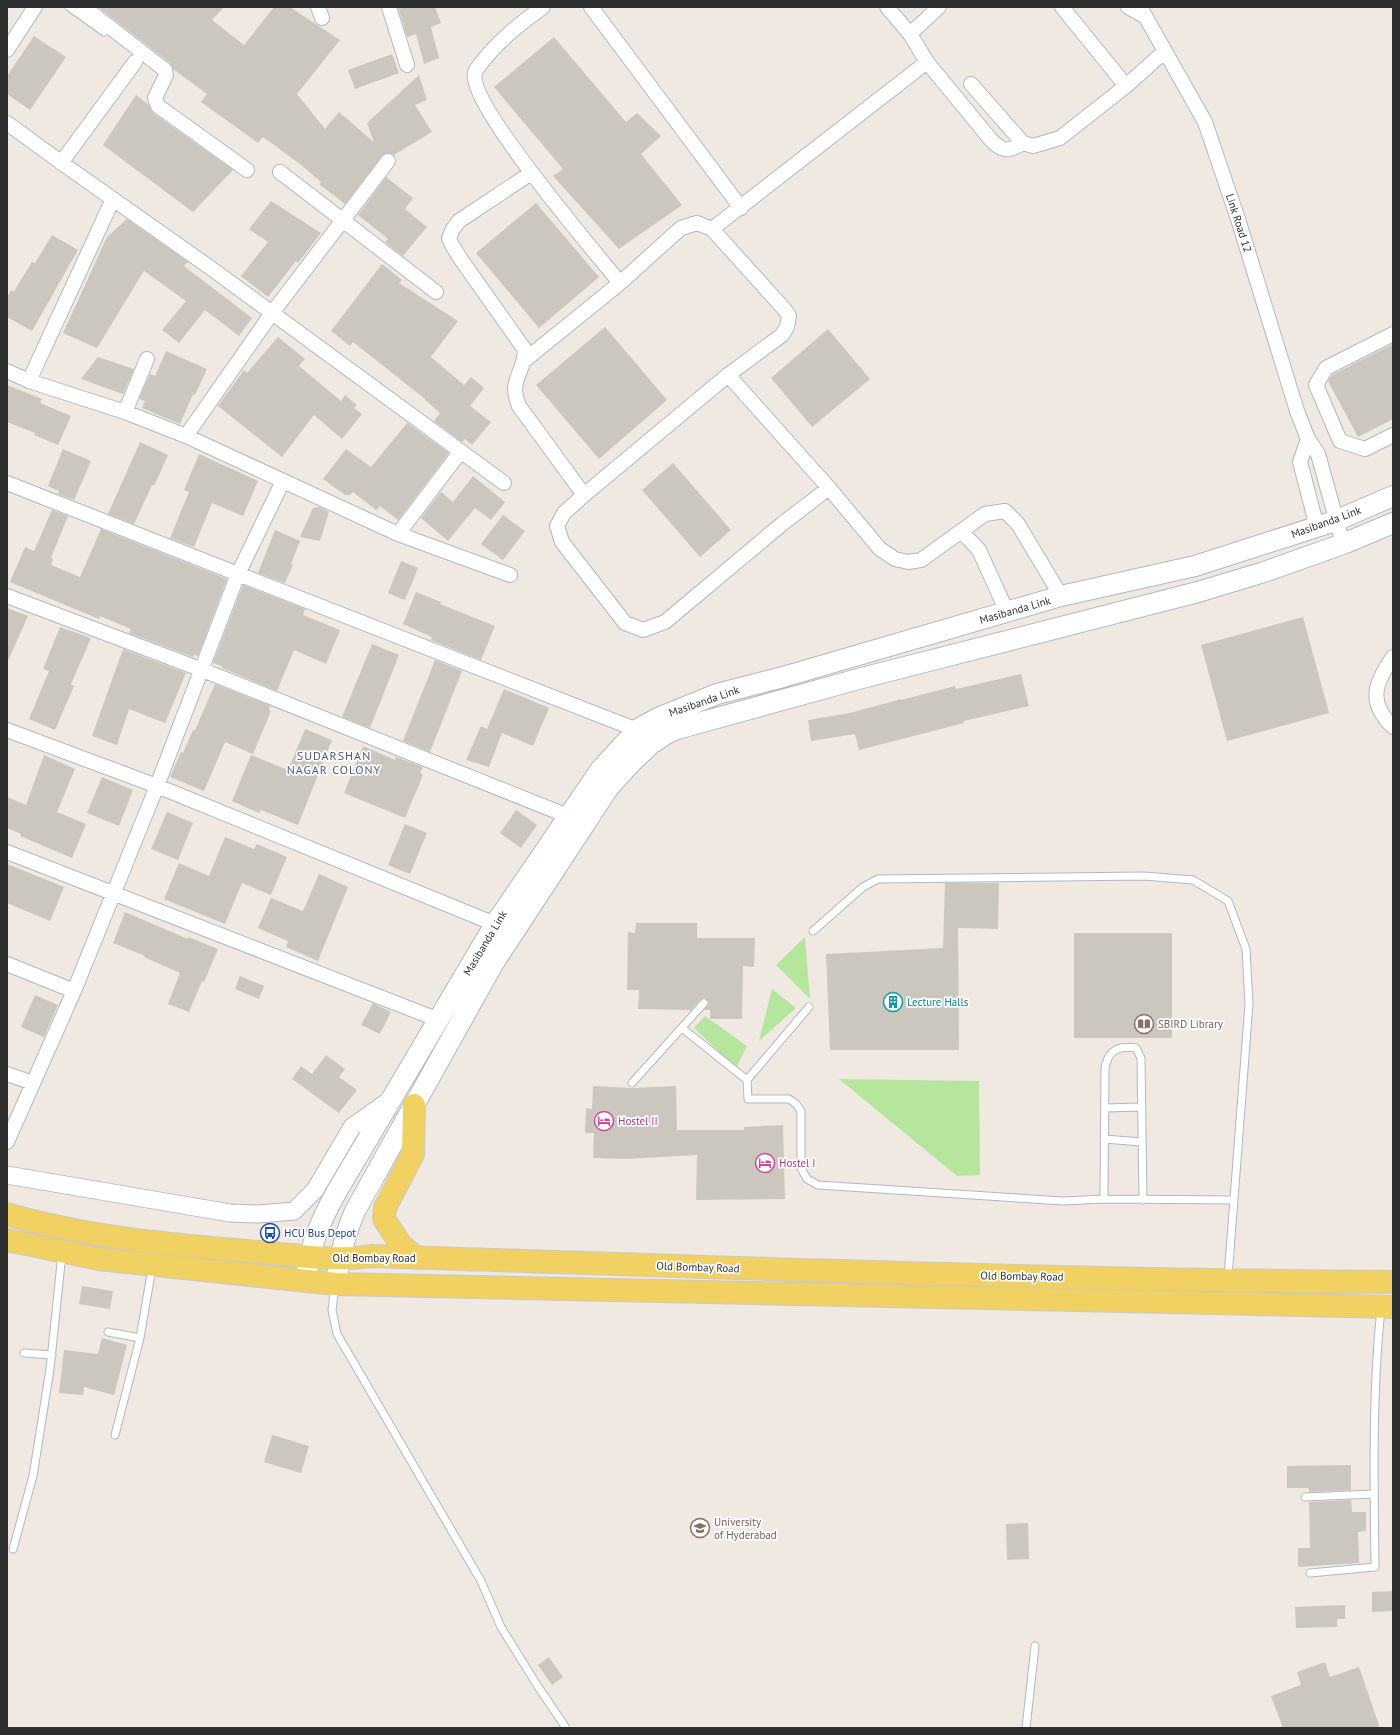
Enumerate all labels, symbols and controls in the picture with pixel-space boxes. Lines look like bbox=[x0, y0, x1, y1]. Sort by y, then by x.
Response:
street label: Link Road 12 bbox=[1223, 192, 1255, 254]
street label: Masibanda Link bbox=[1289, 503, 1364, 541]
street label: Masibanda Link bbox=[978, 593, 1053, 627]
street label: Masibanda Link bbox=[667, 682, 742, 720]
district label: SUDARSHAN NAGAR COLONY bbox=[287, 748, 381, 777]
street label: Masibanda Link bbox=[460, 907, 510, 978]
building icon: Lecture Halls bbox=[882, 991, 904, 1013]
place label: Lecture Halls bbox=[907, 995, 969, 1009]
library icon: SBIRD Library bbox=[1133, 1013, 1155, 1035]
place label: SBIRD Library bbox=[1158, 1017, 1224, 1031]
hotel icon: Hostel II bbox=[593, 1110, 615, 1132]
place label: Hostel II bbox=[618, 1114, 658, 1128]
hotel icon: Hostel I bbox=[754, 1152, 776, 1174]
place label: Hostel I bbox=[779, 1156, 815, 1170]
bus stop icon: HCU Bus Depot bbox=[259, 1222, 281, 1244]
place label: HCU Bus Depot bbox=[284, 1226, 356, 1240]
street label: Old Bombay Road bbox=[332, 1251, 416, 1265]
street label: Old Bombay Road bbox=[656, 1259, 740, 1275]
street label: Old Bombay Road bbox=[980, 1268, 1064, 1284]
place label: University of Hyderabad bbox=[714, 1515, 777, 1542]
school or university icon: University of Hyderabad bbox=[689, 1517, 711, 1539]

